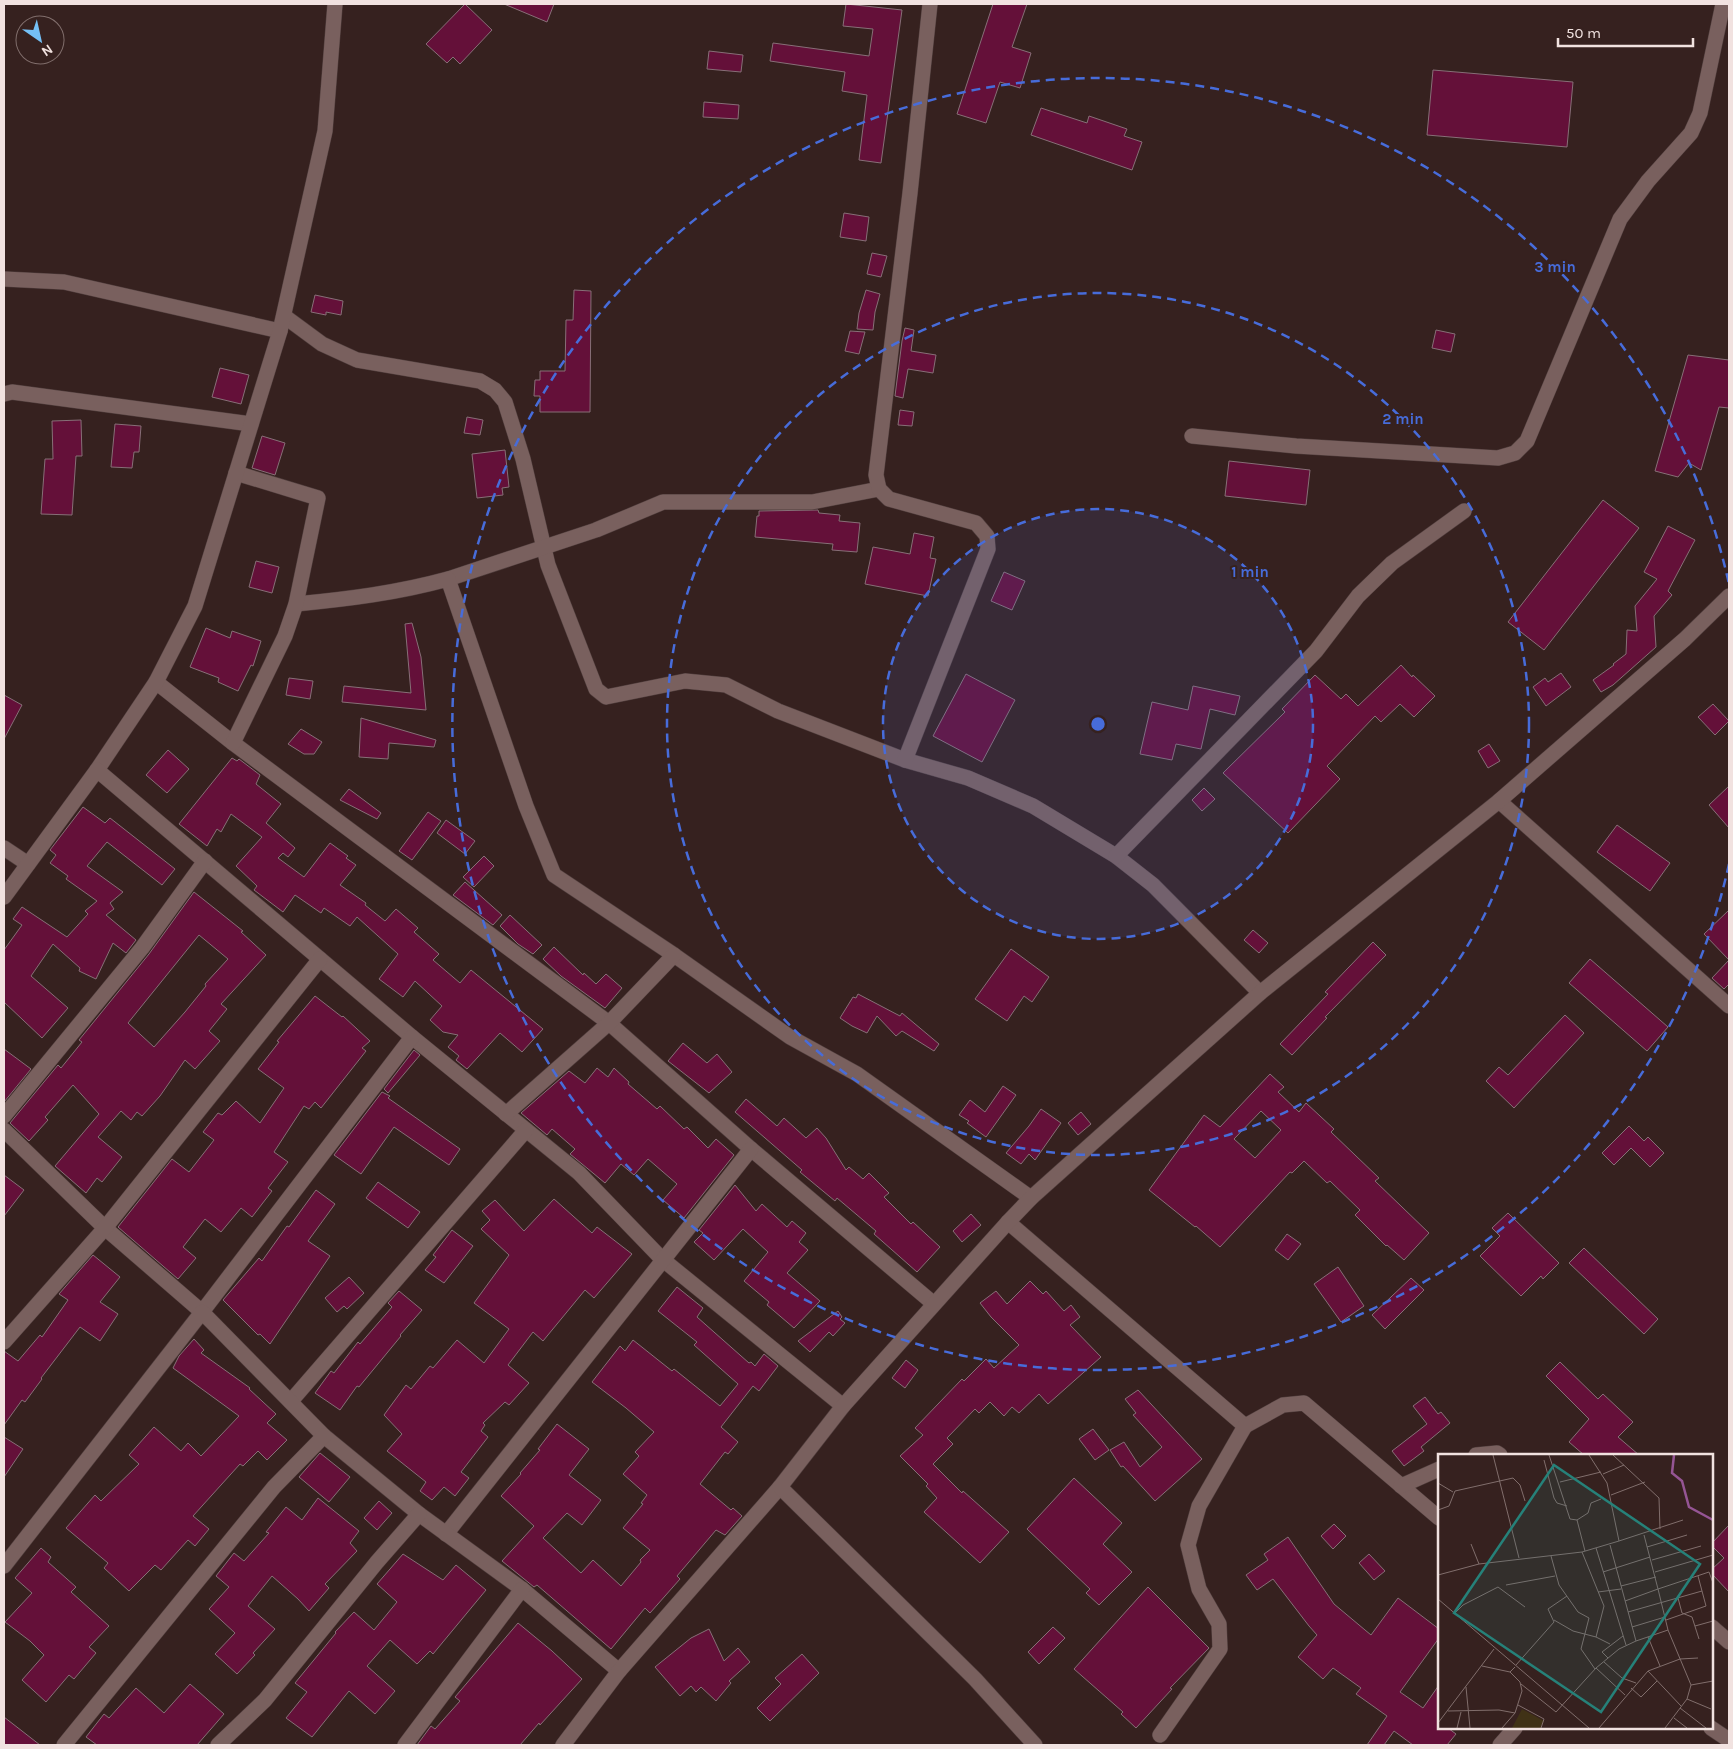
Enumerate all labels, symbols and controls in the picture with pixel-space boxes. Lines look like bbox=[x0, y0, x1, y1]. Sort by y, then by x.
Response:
north arrow bbox=[15, 15, 65, 65]
scale bar bbox=[1558, 15, 1693, 47]
text: 50 m bbox=[1566, 24, 1601, 42]
text: N bbox=[38, 41, 56, 60]
text: 3 min bbox=[1534, 258, 1576, 276]
text: 2 min bbox=[1382, 410, 1424, 428]
text: 1 min bbox=[1231, 563, 1269, 581]
centre of rings bbox=[1089, 715, 1107, 733]
inset map bbox=[1438, 1454, 1713, 1729]

